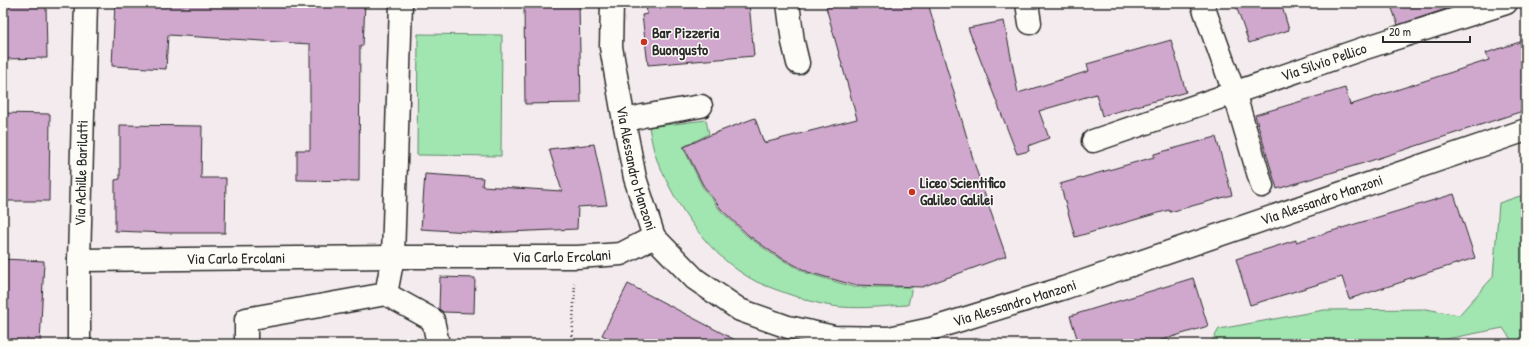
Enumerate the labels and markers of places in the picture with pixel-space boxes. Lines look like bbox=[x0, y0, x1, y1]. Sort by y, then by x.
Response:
place label: Bar Pizzeria Buongusto bbox=[652, 22, 719, 61]
marker: Bar Pizzeria Buongusto bbox=[639, 37, 649, 47]
place label: Liceo Scientifico Galileo Galilei bbox=[920, 172, 1005, 210]
marker: Liceo Scientifico Galileo Galilei bbox=[907, 187, 917, 197]

